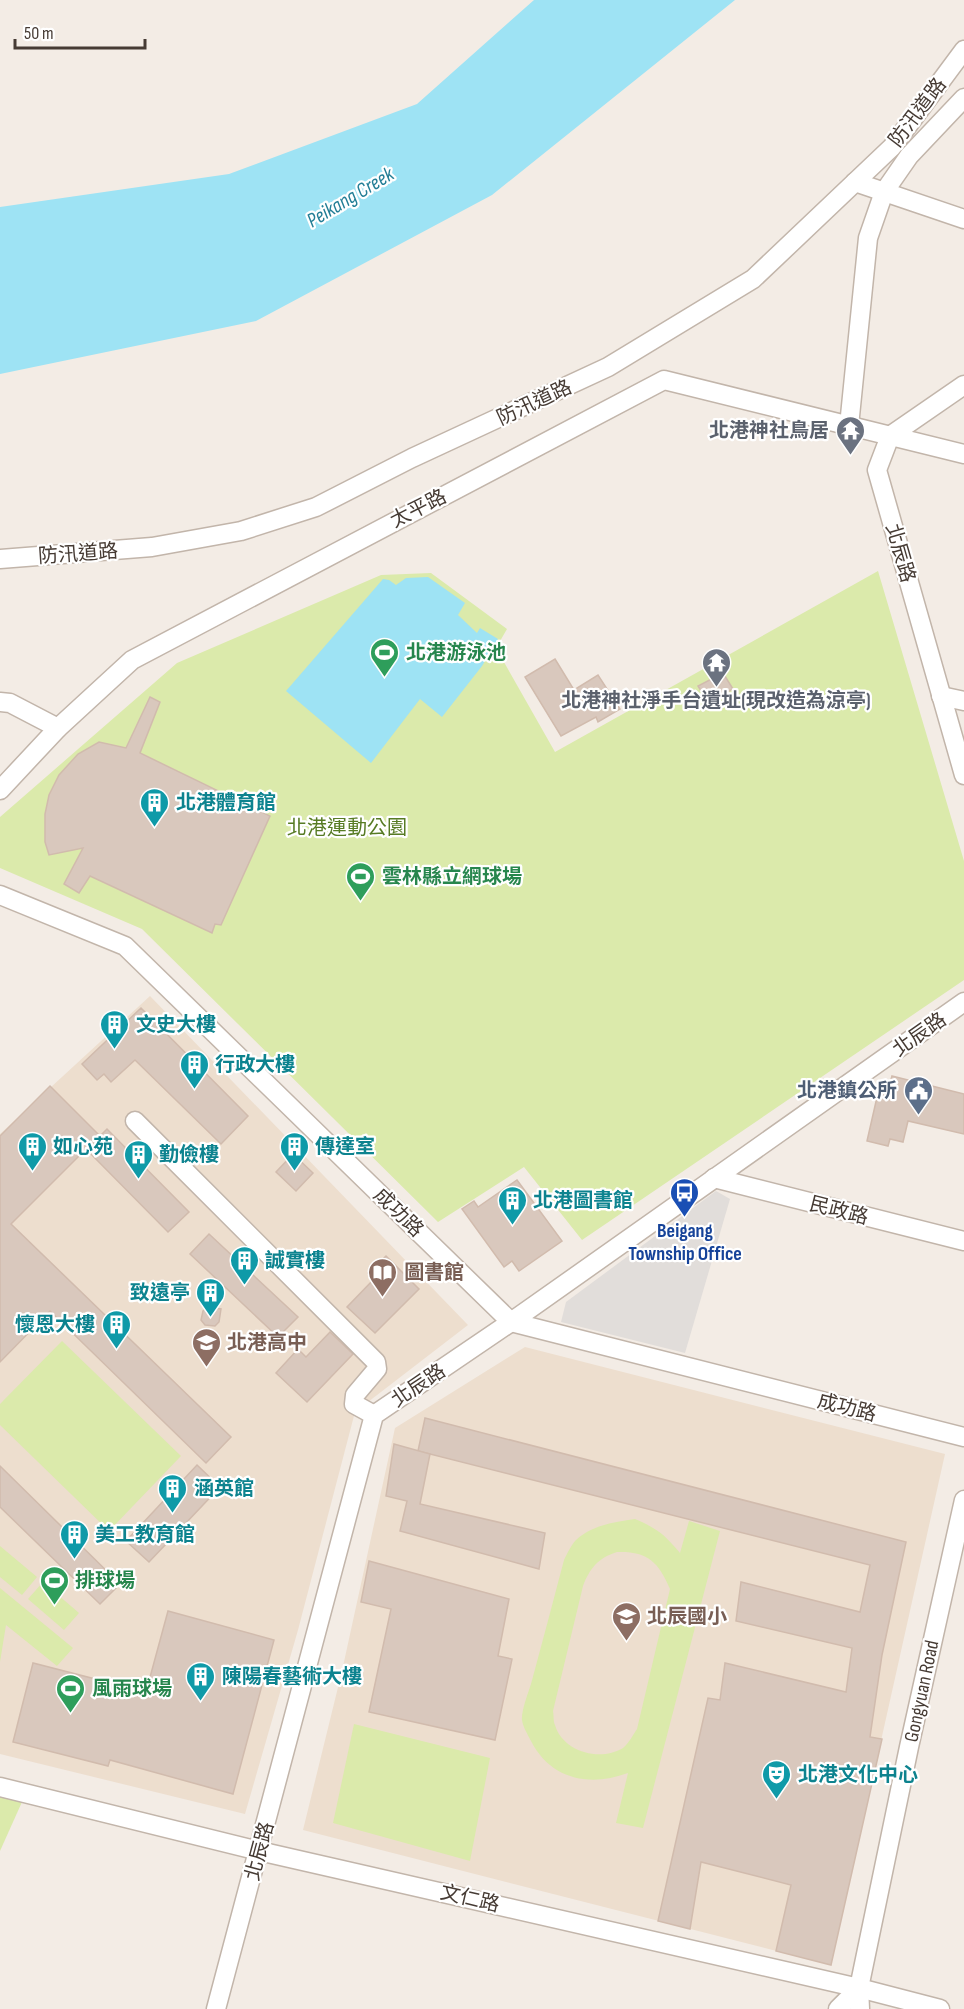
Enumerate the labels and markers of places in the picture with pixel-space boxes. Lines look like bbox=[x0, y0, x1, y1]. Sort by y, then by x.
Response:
temple icon: 北港神社鳥居 bbox=[834, 414, 866, 456]
place label: 北港神社鳥居 bbox=[709, 419, 829, 443]
sports icon: 北港游泳池 bbox=[369, 636, 401, 678]
place label: 北港游泳池 bbox=[406, 641, 506, 665]
temple icon: 北港神社淨手台遺址(現改造為涼亭) bbox=[700, 646, 732, 688]
place label: 北港神社淨手台遺址(現改造為涼亭) bbox=[561, 689, 871, 713]
building icon: 北港體育館 bbox=[139, 786, 171, 828]
place label: 北港體育館 bbox=[176, 791, 276, 815]
sports icon: 雲林縣立網球場 bbox=[345, 860, 377, 902]
place label: 雲林縣立網球場 bbox=[382, 865, 522, 889]
building icon: 文史大樓 bbox=[99, 1008, 131, 1050]
place label: 文史大樓 bbox=[136, 1013, 216, 1037]
building icon: 行政大樓 bbox=[178, 1048, 210, 1090]
place label: 行政大樓 bbox=[215, 1053, 295, 1077]
public building icon: 北港鎮公所 bbox=[902, 1074, 934, 1116]
place label: 北港鎮公所 bbox=[797, 1079, 897, 1103]
building icon: 如心苑 bbox=[16, 1130, 48, 1172]
building icon: 傳達室 bbox=[278, 1130, 310, 1172]
place label: 如心苑 bbox=[53, 1135, 113, 1159]
place label: 傳達室 bbox=[315, 1135, 375, 1159]
building icon: 勤儉樓 bbox=[122, 1138, 154, 1180]
place label: 勤儉樓 bbox=[159, 1143, 219, 1167]
bus stop icon: Beigang Township Office bbox=[669, 1176, 701, 1218]
building icon: 北港圖書館 bbox=[496, 1184, 528, 1226]
place label: 北港圖書館 bbox=[533, 1189, 633, 1213]
place label: Beigang Township Office bbox=[628, 1219, 742, 1266]
building icon: 誠實樓 bbox=[228, 1244, 260, 1286]
place label: 誠實樓 bbox=[265, 1249, 325, 1273]
library icon: 圖書館 bbox=[367, 1256, 399, 1298]
place label: 圖書館 bbox=[404, 1261, 464, 1285]
building icon: 致遠亭 bbox=[195, 1276, 227, 1318]
place label: 致遠亭 bbox=[130, 1281, 190, 1305]
building icon: 懷恩大樓 bbox=[100, 1308, 132, 1350]
place label: 懷恩大樓 bbox=[15, 1313, 95, 1337]
school or university icon: 北港高中 bbox=[190, 1326, 222, 1368]
place label: 北港高中 bbox=[227, 1331, 307, 1355]
building icon: 涵英館 bbox=[157, 1472, 189, 1514]
place label: 涵英館 bbox=[194, 1477, 254, 1501]
building icon: 美工教育館 bbox=[58, 1518, 90, 1560]
place label: 美工教育館 bbox=[95, 1523, 195, 1547]
sports icon: 排球場 bbox=[38, 1564, 70, 1606]
place label: 排球場 bbox=[75, 1569, 135, 1593]
school or university icon: 北辰國小 bbox=[610, 1600, 642, 1642]
place label: 北辰國小 bbox=[647, 1605, 727, 1629]
building icon: 陳陽春藝術大樓 bbox=[185, 1660, 217, 1702]
place label: 陳陽春藝術大樓 bbox=[222, 1665, 362, 1689]
sports icon: 風雨球場 bbox=[55, 1672, 87, 1714]
place label: 風雨球場 bbox=[92, 1677, 172, 1701]
theatre icon: 北港文化中心 bbox=[761, 1758, 793, 1800]
place label: 北港文化中心 bbox=[798, 1763, 918, 1787]

